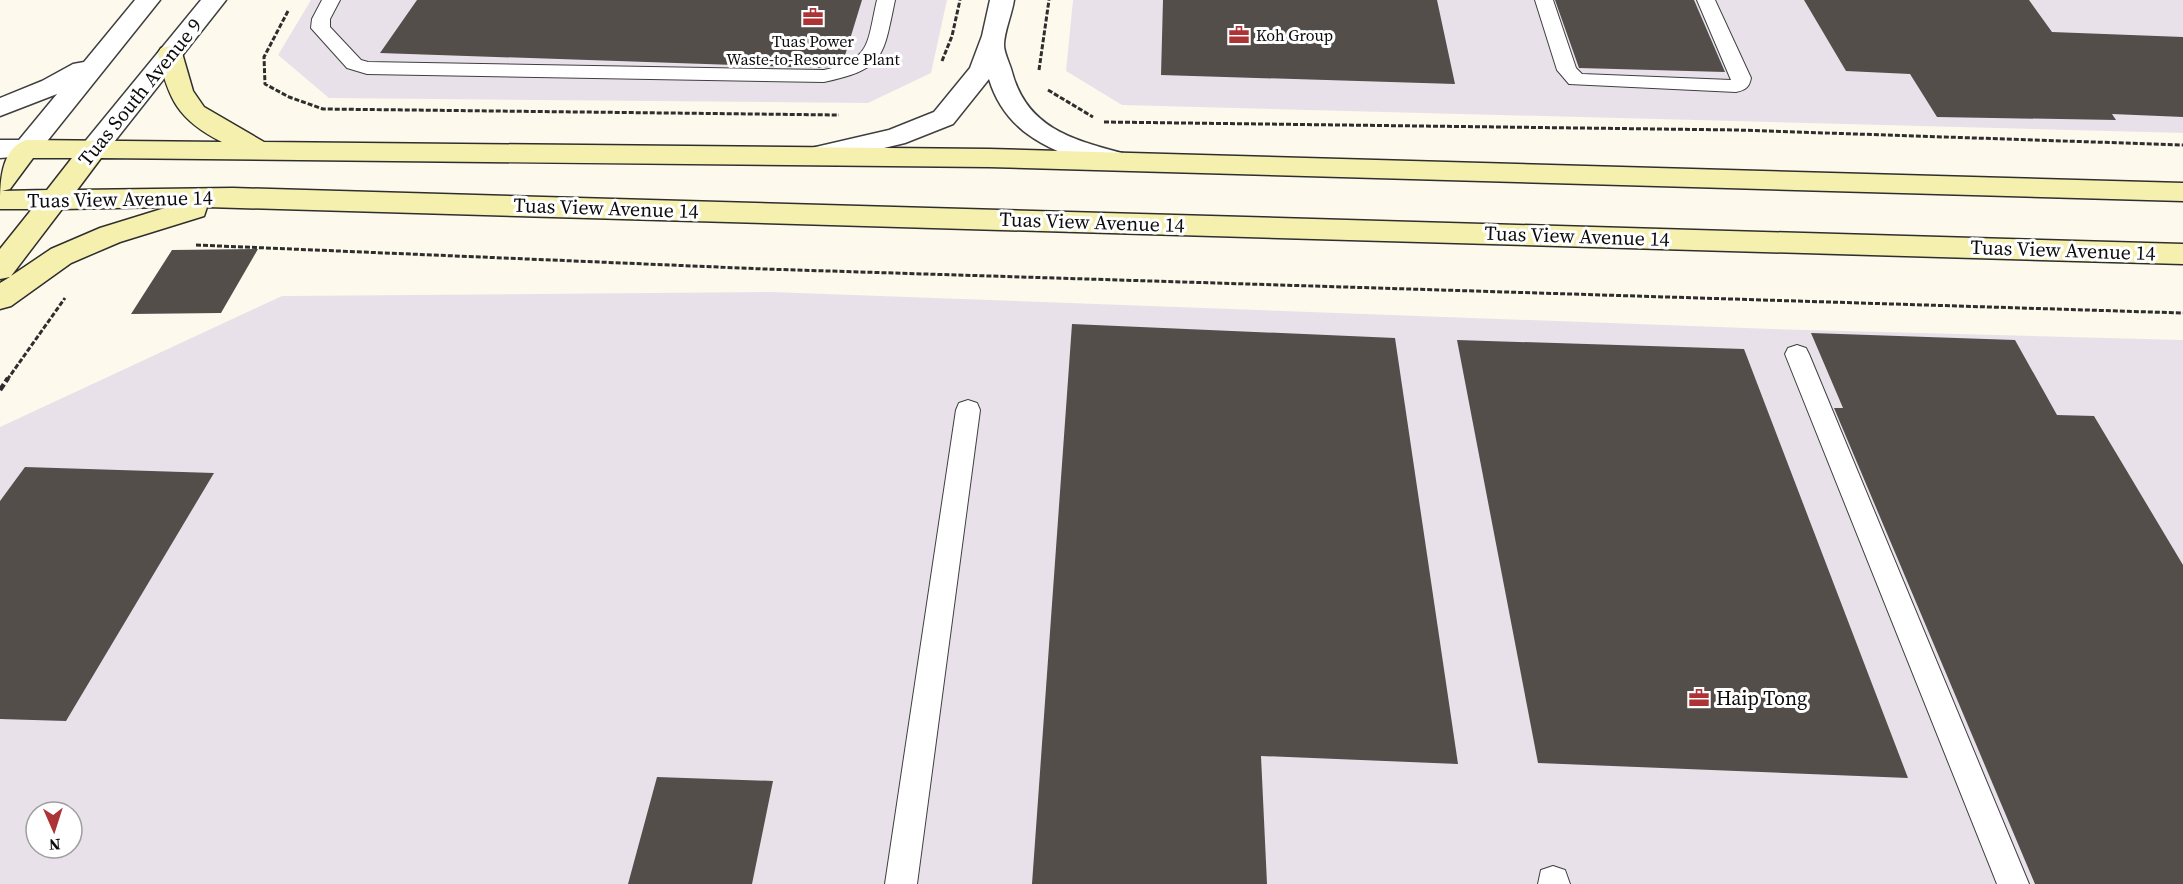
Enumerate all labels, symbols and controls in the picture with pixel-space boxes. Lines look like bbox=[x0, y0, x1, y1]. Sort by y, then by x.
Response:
office icon: Tuas Power Waste-to-Resource Plant bbox=[801, 5, 825, 29]
street label: Tuas South Avenue 9 bbox=[72, 12, 208, 172]
office icon: Koh Group bbox=[1227, 23, 1251, 47]
place label: Koh Group bbox=[1256, 24, 1333, 46]
place label: Tuas Power Waste-to-Resource Plant bbox=[726, 30, 901, 70]
street label: Tuas View Avenue 14 bbox=[27, 183, 213, 215]
street label: Tuas View Avenue 14 bbox=[513, 191, 699, 225]
street label: Tuas View Avenue 14 bbox=[999, 205, 1185, 239]
street label: Tuas View Avenue 14 bbox=[1484, 219, 1670, 253]
street label: Tuas View Avenue 14 bbox=[1970, 233, 2156, 267]
place label: Haip Tong bbox=[1716, 684, 1807, 712]
office icon: Haip Tong bbox=[1687, 686, 1711, 710]
north arrow bbox=[24, 800, 84, 860]
text: N bbox=[48, 834, 61, 856]

